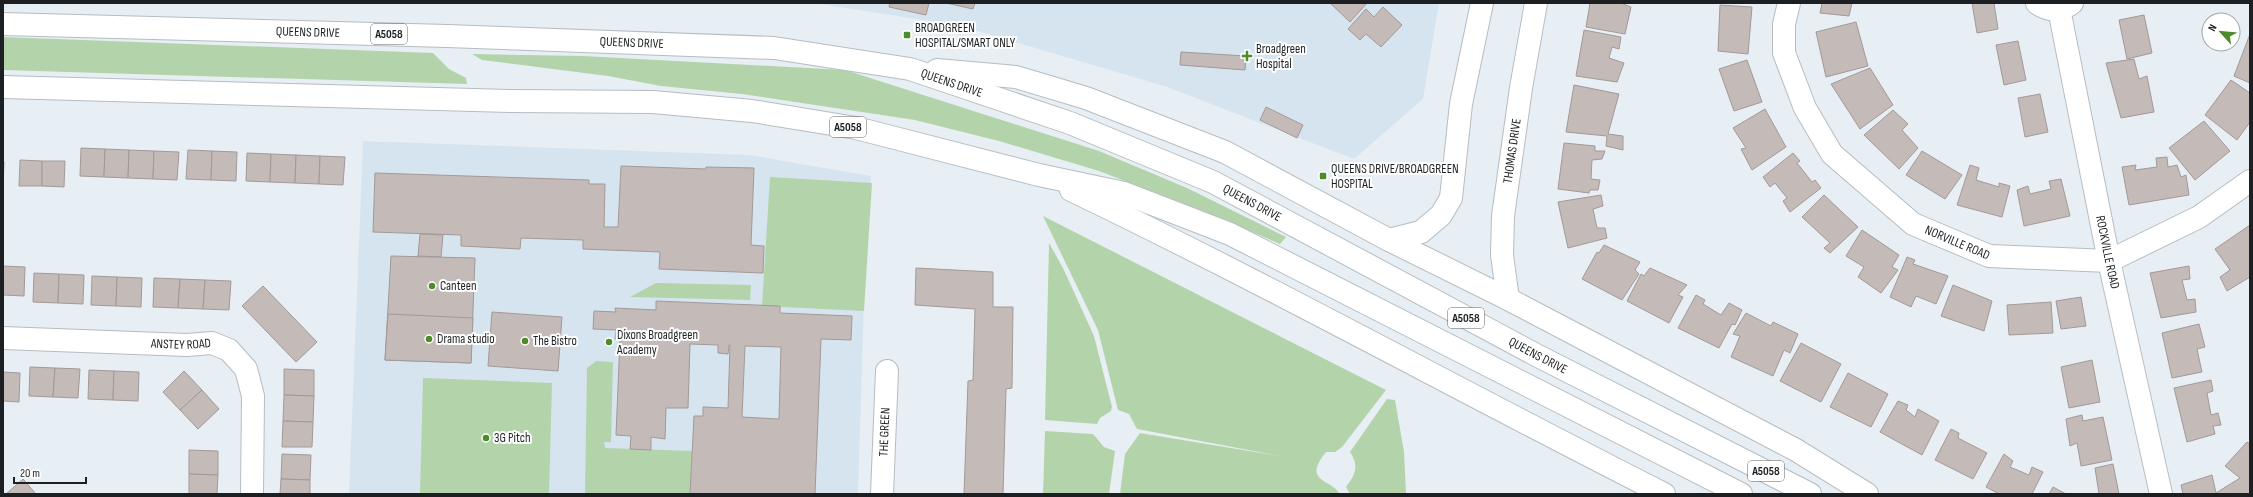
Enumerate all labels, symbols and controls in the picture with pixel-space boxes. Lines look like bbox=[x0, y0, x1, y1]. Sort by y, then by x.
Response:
north arrow bbox=[2201, 12, 2241, 52]
place label: BROADGREEN HOSPITAL/SMART ONLY bbox=[915, 20, 1016, 51]
text: N bbox=[2205, 22, 2220, 33]
street label: QUEENS DRIVE bbox=[276, 23, 340, 41]
road number: A5058 bbox=[371, 24, 407, 44]
marker: BROADGREEN HOSPITAL/SMART ONLY bbox=[902, 30, 912, 40]
street label: QUEENS DRIVE bbox=[599, 34, 664, 52]
place label: Broadgreen Hospital bbox=[1256, 41, 1306, 72]
marker: Broadgreen Hospital bbox=[1241, 50, 1253, 62]
street label: QUEENS DRIVE bbox=[919, 65, 985, 101]
road number: A5058 bbox=[830, 117, 866, 137]
street label: THOMAS DRIVE bbox=[1500, 117, 1525, 185]
place label: QUEENS DRIVE/BROADGREEN HOSPITAL bbox=[1331, 161, 1459, 192]
marker: QUEENS DRIVE/BROADGREEN HOSPITAL bbox=[1318, 171, 1328, 181]
street label: QUEENS DRIVE bbox=[1220, 181, 1284, 225]
street label: ROCKVILLE ROAD bbox=[2092, 214, 2123, 290]
street label: NORVILLE ROAD bbox=[1923, 222, 1992, 263]
place label: Canteen bbox=[440, 278, 477, 294]
marker: Canteen bbox=[427, 281, 437, 291]
road number: A5058 bbox=[1448, 308, 1484, 328]
place label: Dixons Broadgreen Academy bbox=[616, 327, 698, 358]
place label: Drama studio bbox=[437, 331, 495, 347]
place label: The Bistro bbox=[533, 333, 577, 349]
marker: Drama studio bbox=[424, 334, 434, 344]
street label: QUEENS DRIVE bbox=[1506, 334, 1570, 378]
street label: ANSTEY ROAD bbox=[150, 335, 211, 353]
marker: The Bistro bbox=[520, 336, 530, 346]
marker: Dixons Broadgreen Academy bbox=[604, 337, 614, 347]
street label: THE GREEN bbox=[876, 407, 894, 457]
place label: 3G Pitch bbox=[494, 430, 531, 446]
marker: 3G Pitch bbox=[481, 433, 491, 443]
scale bar bbox=[14, 459, 86, 485]
road number: A5058 bbox=[1748, 461, 1784, 481]
text: 20 m bbox=[20, 466, 40, 481]

